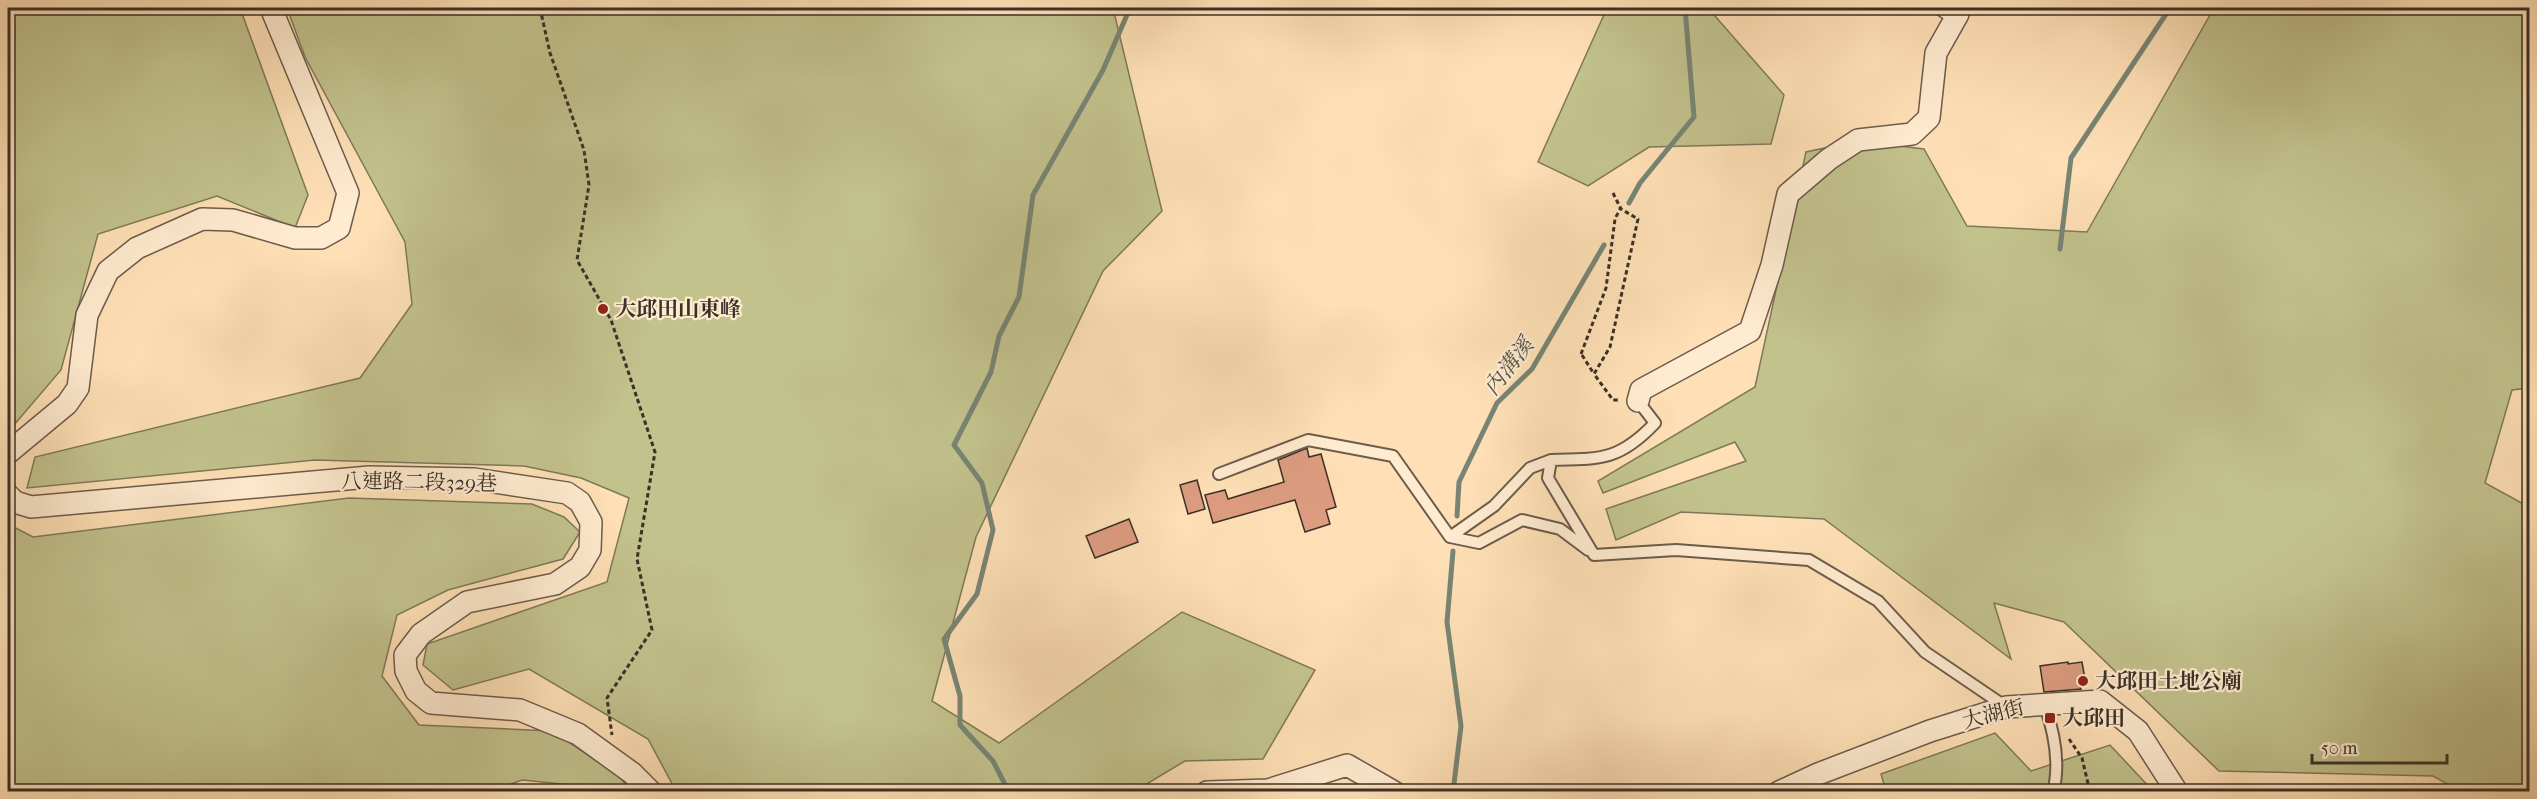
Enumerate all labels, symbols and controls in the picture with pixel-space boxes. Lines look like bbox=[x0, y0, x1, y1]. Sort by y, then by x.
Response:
place label: 大邱田山東峰 bbox=[615, 297, 741, 321]
marker: 大邱田山東峰 bbox=[596, 302, 610, 316]
water label: 內溝溪 bbox=[1478, 331, 1541, 401]
street label: 八連路二段329巷 bbox=[341, 469, 497, 495]
place label: 大邱田土地公廟 bbox=[2095, 669, 2242, 693]
marker: 大邱田土地公廟 bbox=[2076, 674, 2090, 688]
street label: 大湖街 bbox=[1960, 695, 2026, 733]
place label: 大邱田 bbox=[2062, 706, 2125, 730]
marker: 大邱田 bbox=[2043, 711, 2057, 725]
scale bar bbox=[2312, 727, 2447, 765]
text: 50 m bbox=[2321, 738, 2358, 759]

